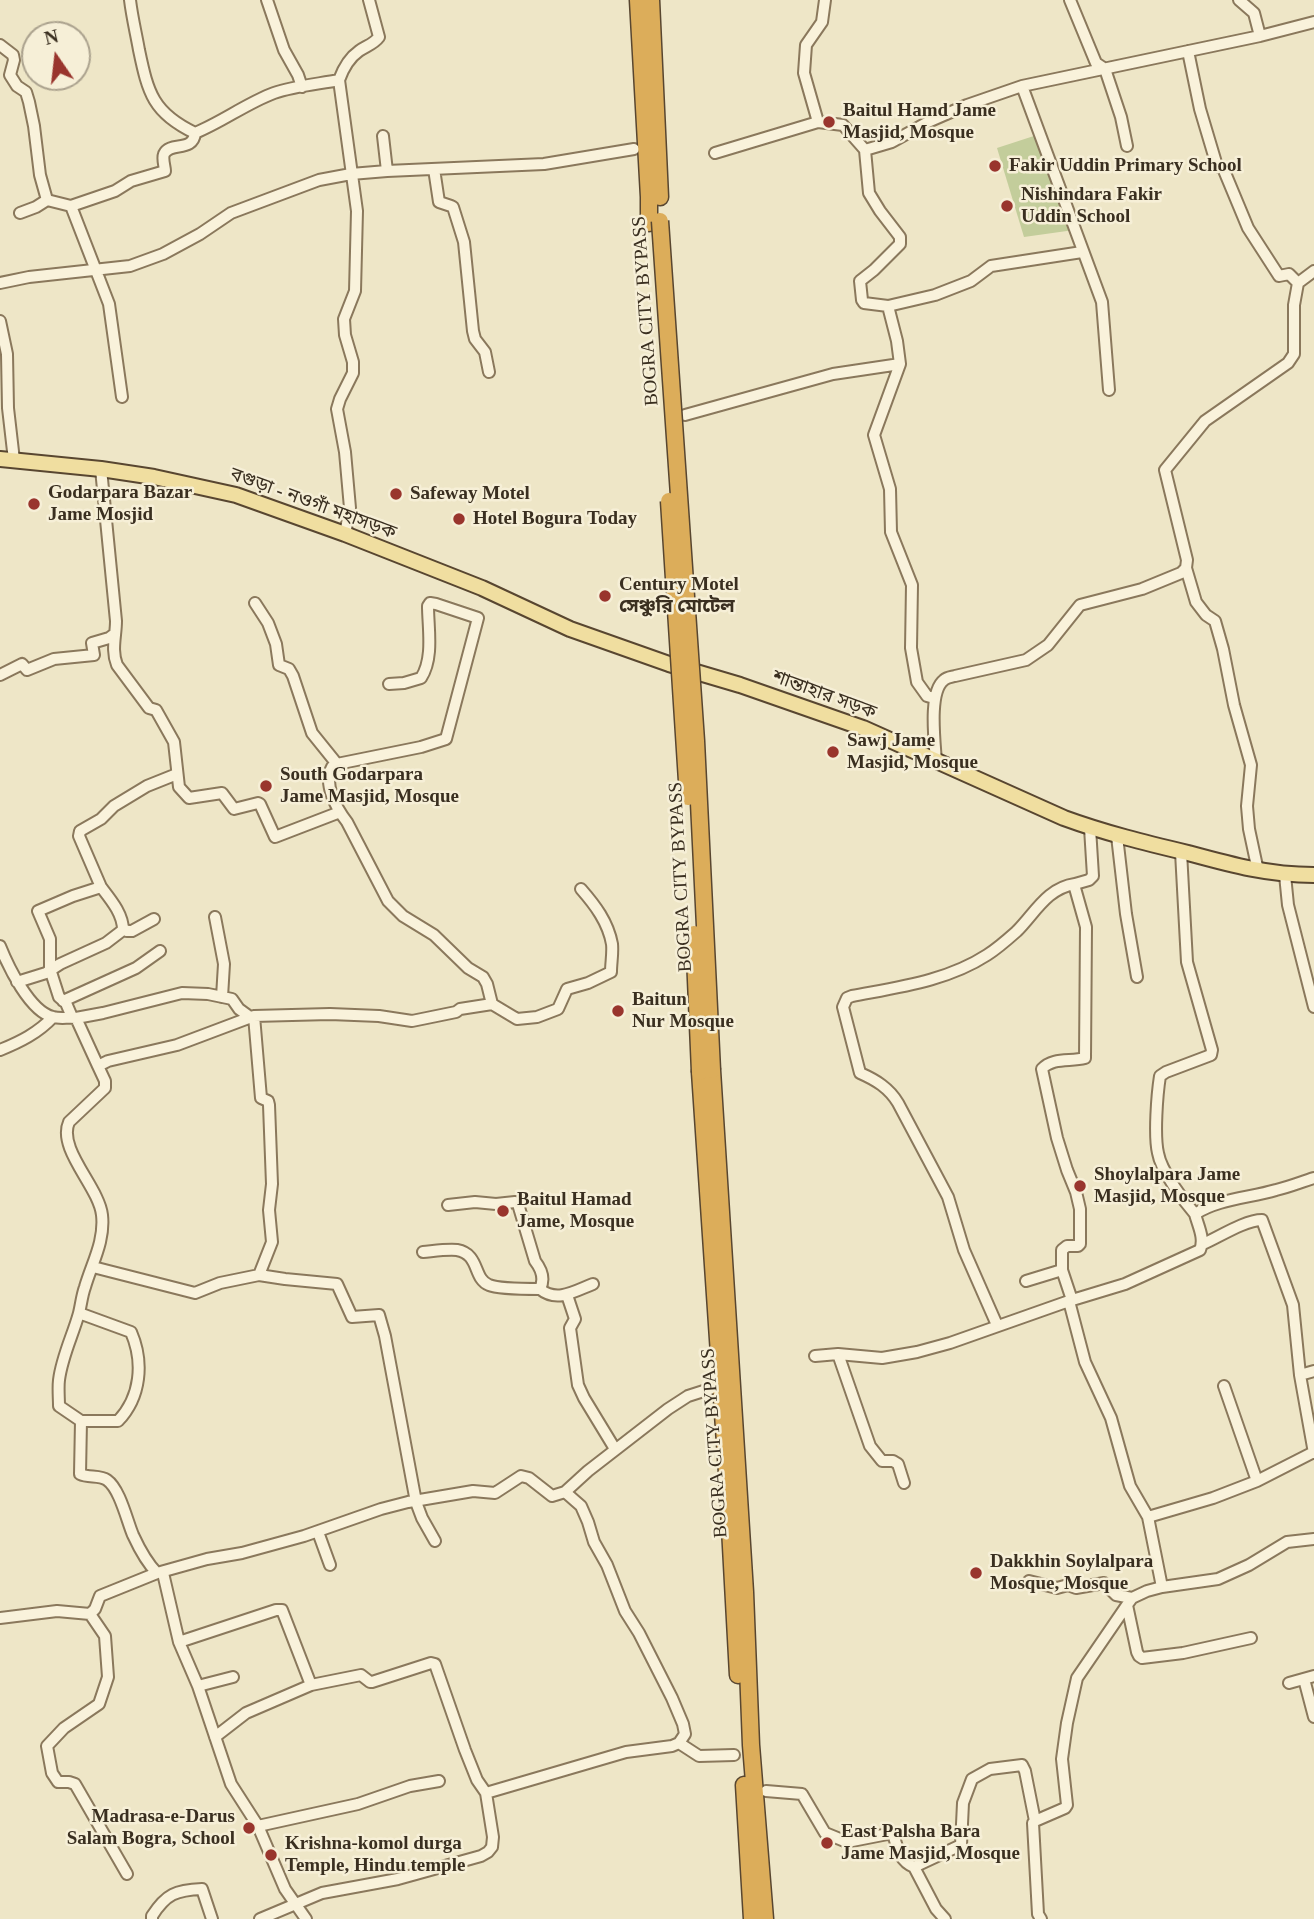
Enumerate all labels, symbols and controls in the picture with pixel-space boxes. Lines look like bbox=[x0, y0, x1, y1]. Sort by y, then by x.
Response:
north arrow bbox=[21, 21, 91, 91]
text: N bbox=[42, 25, 60, 49]
place label: Baitul Hamd Jame Masjid, Mosque bbox=[843, 100, 996, 144]
marker: Baitul Hamd Jame Masjid, Mosque bbox=[821, 114, 837, 130]
place label: Fakir Uddin Primary School bbox=[1009, 155, 1242, 177]
marker: Fakir Uddin Primary School bbox=[987, 158, 1003, 174]
place label: Nishindara Fakir Uddin School bbox=[1021, 184, 1162, 228]
marker: Nishindara Fakir Uddin School bbox=[999, 198, 1015, 214]
street label: BOGRA CITY BYPASS bbox=[628, 215, 664, 407]
street label: বগুড়া - নওগাঁ মহাসড়ক bbox=[227, 463, 399, 545]
place label: Godarpara Bazar Jame Mosjid bbox=[48, 482, 192, 526]
place label: Safeway Motel bbox=[410, 483, 530, 505]
marker: Safeway Motel bbox=[388, 486, 404, 502]
marker: Godarpara Bazar Jame Mosjid bbox=[26, 496, 42, 512]
place label: Hotel Bogura Today bbox=[473, 508, 637, 530]
marker: Hotel Bogura Today bbox=[451, 511, 467, 527]
place label: Century Motel সেঞ্চুরি মোটেল bbox=[619, 574, 739, 618]
marker: Century Motel সেঞ্চুরি মোটেল bbox=[597, 588, 613, 604]
street label: শান্তাহার সড়ক bbox=[769, 666, 879, 724]
place label: Sawj Jame Masjid, Mosque bbox=[847, 730, 978, 774]
marker: Sawj Jame Masjid, Mosque bbox=[825, 744, 841, 760]
place label: South Godarpara Jame Masjid, Mosque bbox=[280, 764, 459, 808]
marker: South Godarpara Jame Masjid, Mosque bbox=[258, 778, 274, 794]
street label: BOGRA CITY BYPASS bbox=[665, 781, 697, 973]
place label: Baitun Nur Mosque bbox=[632, 989, 734, 1033]
marker: Baitun Nur Mosque bbox=[610, 1003, 626, 1019]
place label: Shoylalpara Jame Masjid, Mosque bbox=[1094, 1164, 1240, 1208]
marker: Shoylalpara Jame Masjid, Mosque bbox=[1072, 1178, 1088, 1194]
place label: Baitul Hamad Jame, Mosque bbox=[517, 1189, 634, 1233]
marker: Baitul Hamad Jame, Mosque bbox=[495, 1203, 511, 1219]
street label: BOGRA CITY BYPASS bbox=[697, 1347, 733, 1539]
place label: Dakkhin Soylalpara Mosque, Mosque bbox=[990, 1551, 1153, 1595]
marker: Dakkhin Soylalpara Mosque, Mosque bbox=[968, 1565, 984, 1581]
place label: Madrasa-e-Darus Salam Bogra, School bbox=[67, 1806, 235, 1850]
marker: Madrasa-e-Darus Salam Bogra, School bbox=[241, 1820, 257, 1836]
place label: East Palsha Bara Jame Masjid, Mosque bbox=[841, 1821, 1020, 1865]
place label: Krishna-komol durga Temple, Hindu temple bbox=[285, 1833, 465, 1877]
marker: East Palsha Bara Jame Masjid, Mosque bbox=[819, 1835, 835, 1851]
marker: Krishna-komol durga Temple, Hindu temple bbox=[263, 1847, 279, 1863]

